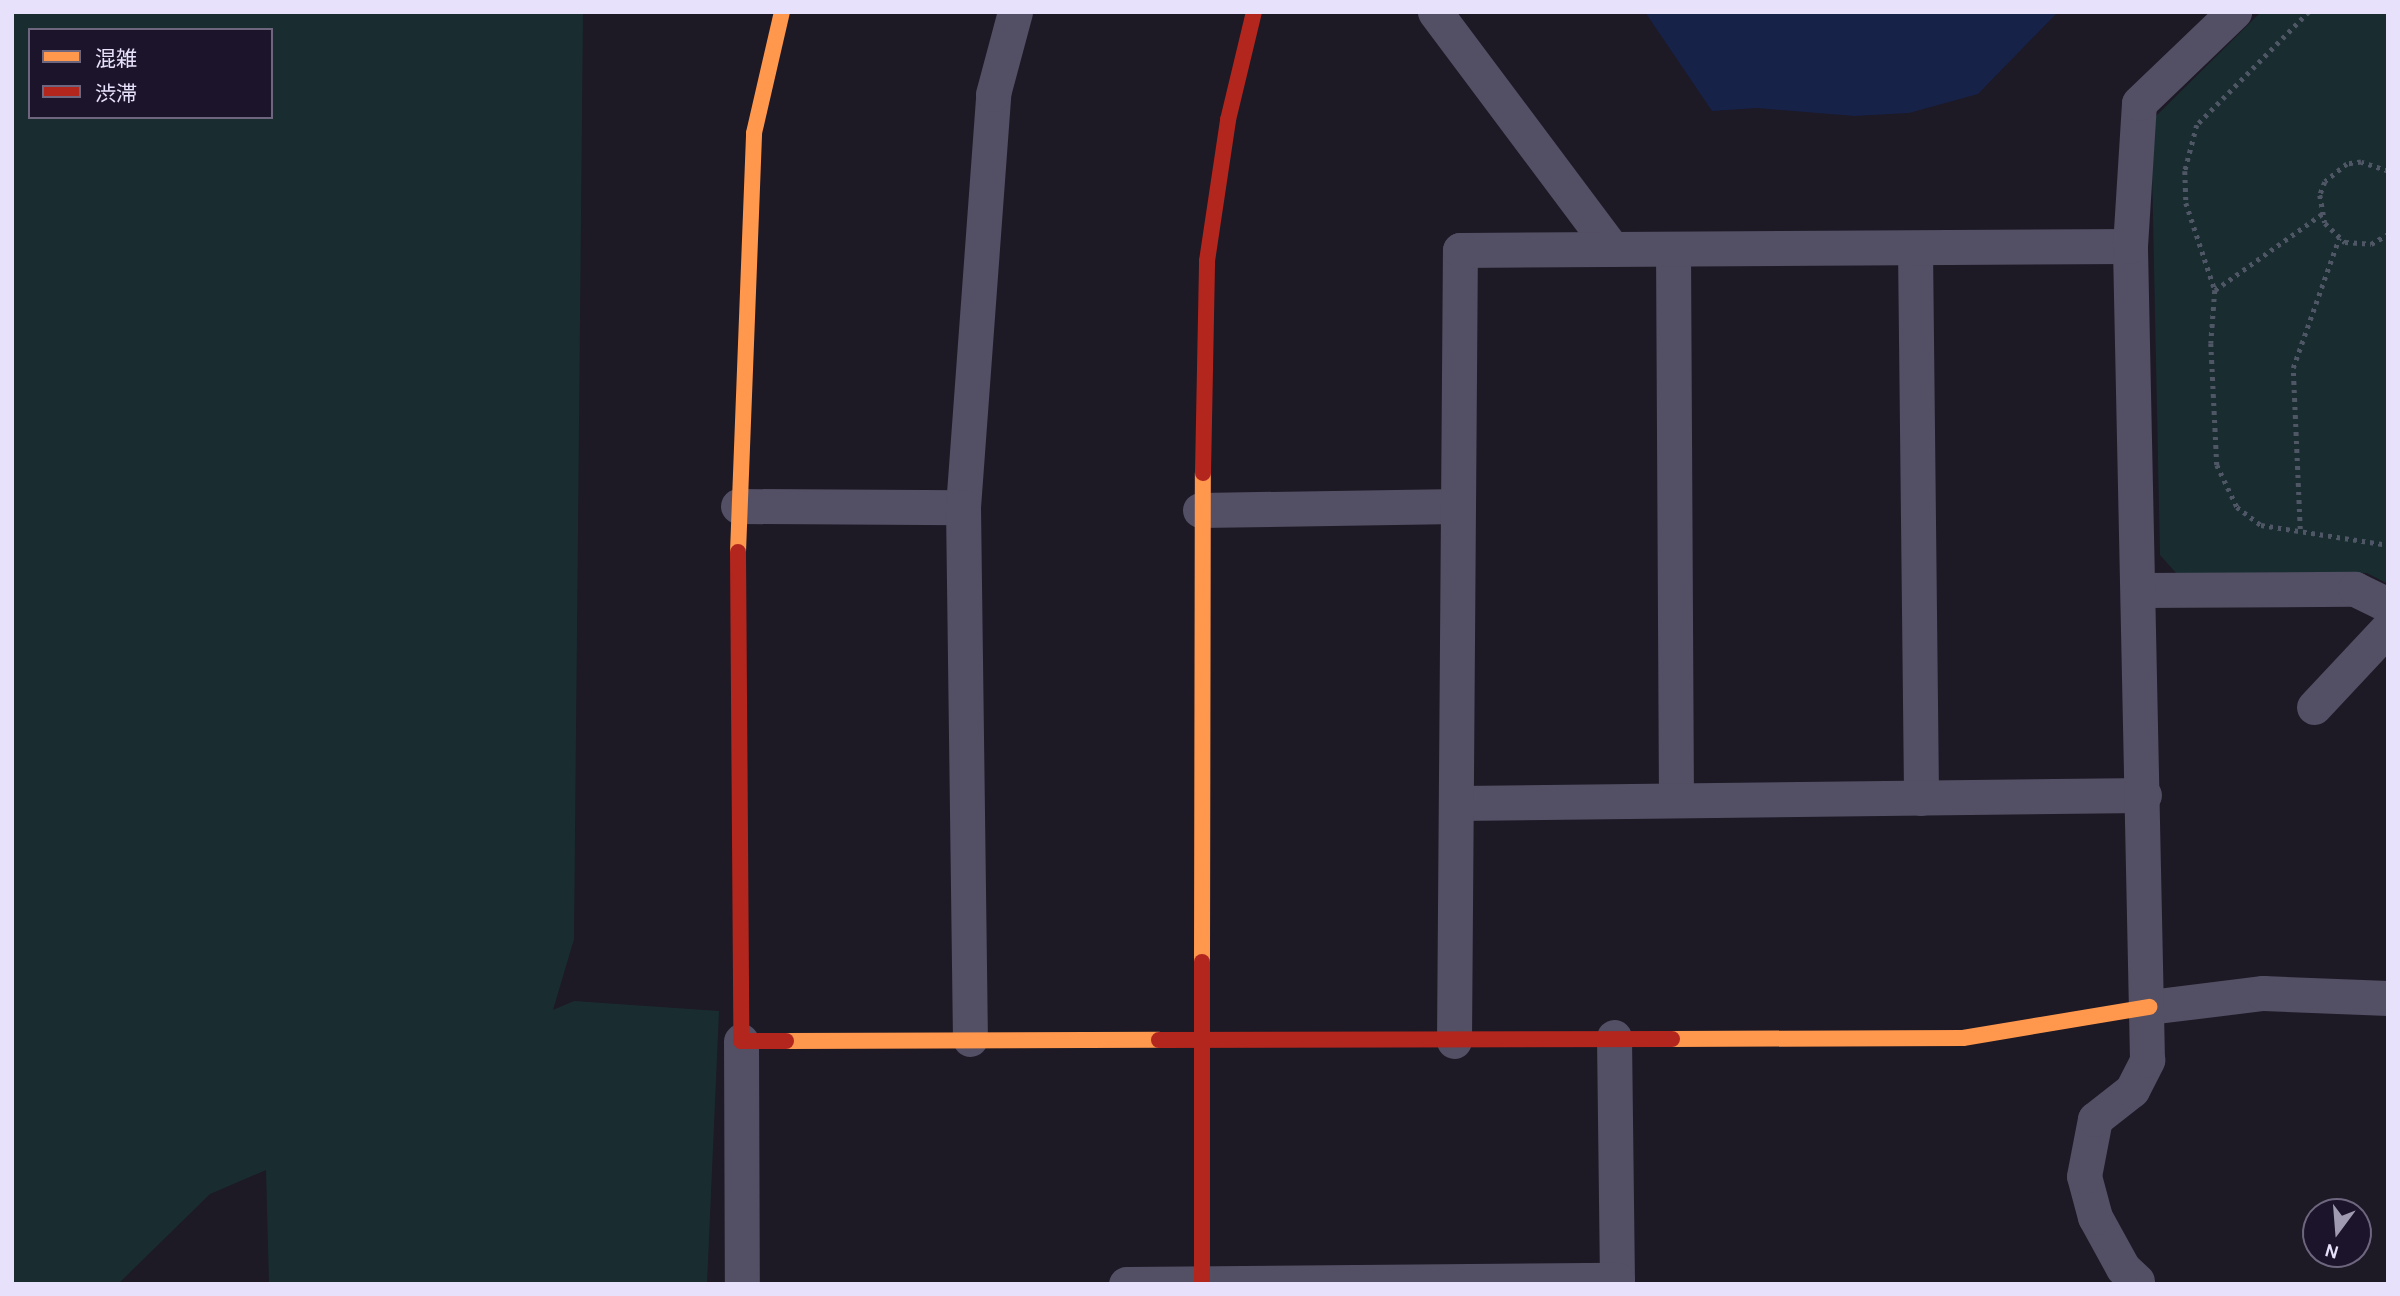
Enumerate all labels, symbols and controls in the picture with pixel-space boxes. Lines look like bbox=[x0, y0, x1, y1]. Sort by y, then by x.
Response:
legend bbox=[28, 28, 273, 119]
text: 混雑 bbox=[95, 47, 137, 71]
text: 渋滞 bbox=[95, 82, 137, 106]
north arrow bbox=[2302, 1198, 2372, 1268]
text: N bbox=[2322, 1239, 2341, 1264]

